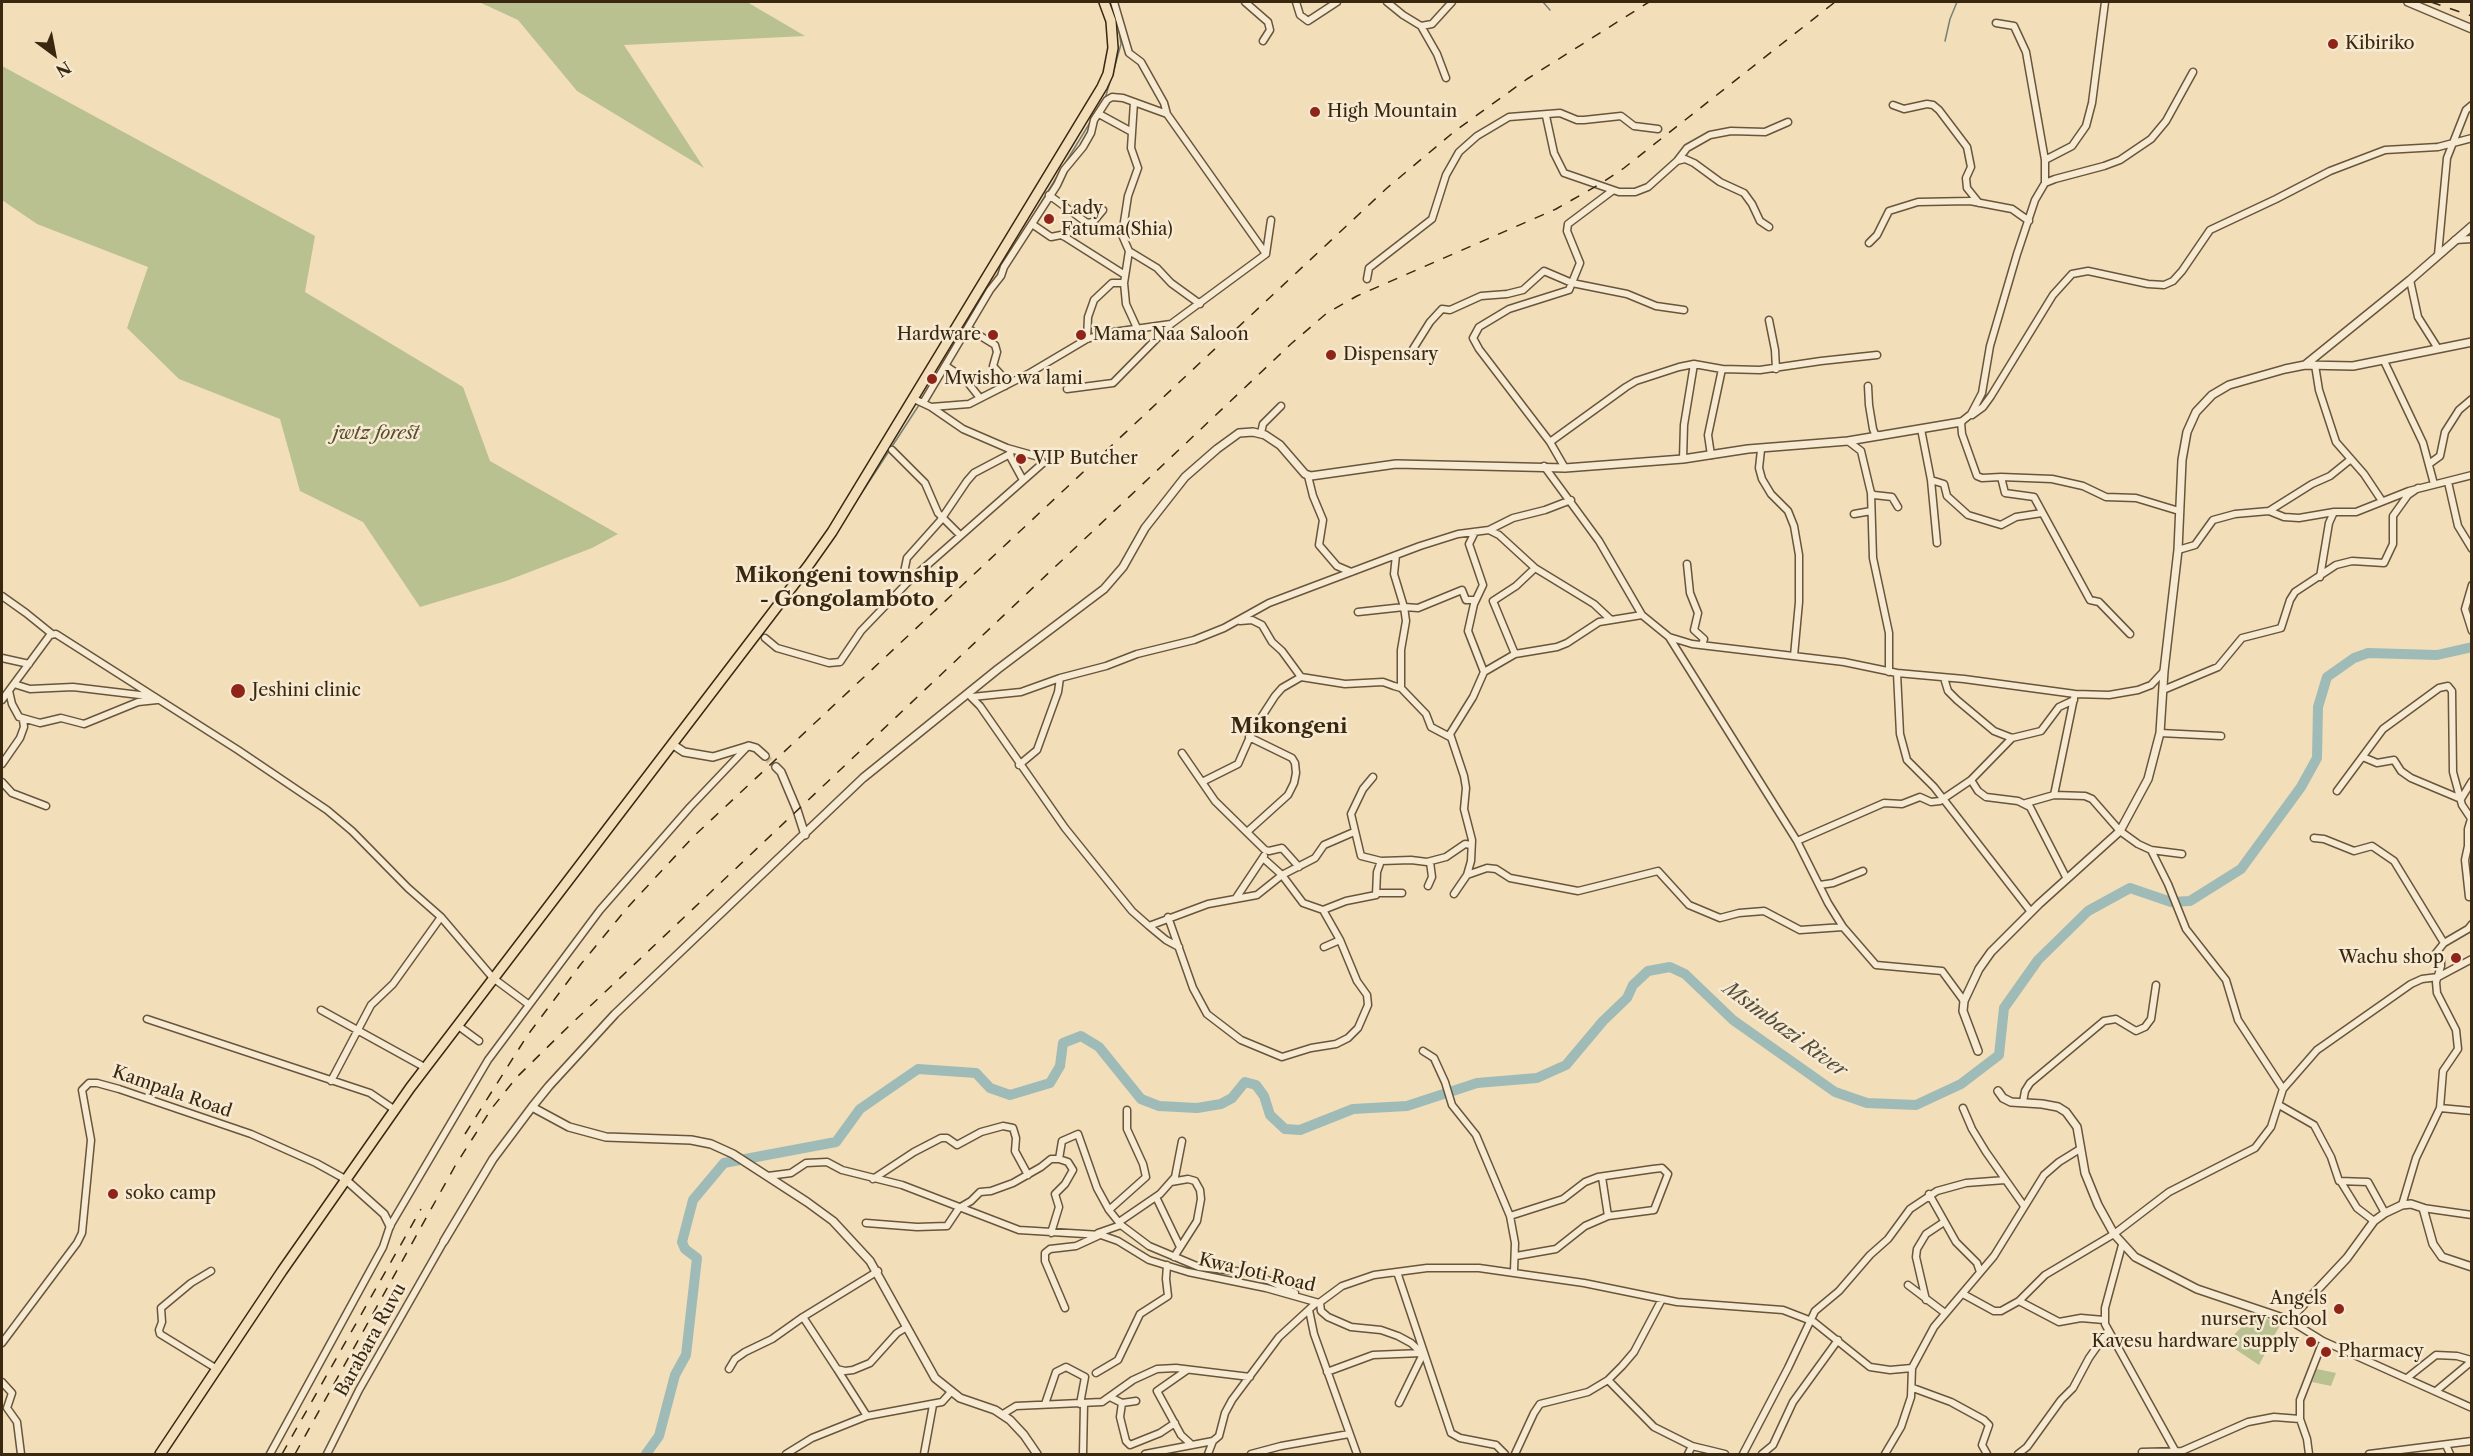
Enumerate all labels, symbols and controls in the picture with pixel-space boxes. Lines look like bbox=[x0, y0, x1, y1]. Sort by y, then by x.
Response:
north arrow bbox=[24, 24, 84, 84]
place label: Kibiriko bbox=[2345, 33, 2415, 55]
marker: Kibiriko bbox=[2326, 37, 2340, 51]
text: N bbox=[52, 57, 75, 81]
place label: High Mountain bbox=[1327, 101, 1457, 123]
marker: High Mountain bbox=[1308, 105, 1322, 119]
place label: Lady Fatuma(Shia) bbox=[1061, 198, 1173, 240]
marker: Lady Fatuma(Shia) bbox=[1042, 212, 1056, 226]
place label: Hardware bbox=[897, 324, 981, 346]
place label: Mama Naa Saloon bbox=[1093, 324, 1249, 346]
marker: Hardware bbox=[986, 328, 1000, 342]
marker: Mama Naa Saloon bbox=[1074, 328, 1088, 342]
place label: Dispensary bbox=[1343, 344, 1438, 366]
marker: Dispensary bbox=[1324, 348, 1338, 362]
place label: Mwisho wa lami bbox=[944, 368, 1083, 390]
marker: Mwisho wa lami bbox=[925, 372, 939, 386]
park label: jwtz forest bbox=[333, 423, 419, 445]
place label: VIP Butcher bbox=[1033, 448, 1138, 470]
marker: VIP Butcher bbox=[1014, 452, 1028, 466]
district label: Mikongeni township - Gongolamboto bbox=[735, 563, 959, 613]
place label: Jeshini clinic bbox=[252, 680, 361, 702]
marker: Jeshini clinic bbox=[229, 682, 247, 700]
district label: Mikongeni bbox=[1230, 714, 1348, 740]
place label: Wachu shop bbox=[2339, 947, 2444, 969]
marker: Wachu shop bbox=[2449, 951, 2463, 965]
water label: Msimbazi River bbox=[1718, 977, 1852, 1083]
street label: Kampala Road bbox=[109, 1061, 235, 1123]
place label: soko camp bbox=[125, 1183, 216, 1205]
marker: soko camp bbox=[106, 1187, 120, 1201]
street label: Kwa Joti Road bbox=[1196, 1249, 1318, 1297]
street label: Barabara Ruvu bbox=[331, 1280, 411, 1400]
place label: Angels nursery school bbox=[2201, 1288, 2327, 1330]
marker: Angels nursery school bbox=[2332, 1302, 2346, 1316]
place label: Kavesu hardware supply bbox=[2092, 1331, 2299, 1353]
marker: Kavesu hardware supply bbox=[2304, 1335, 2318, 1349]
place label: Pharmacy bbox=[2338, 1341, 2424, 1363]
marker: Pharmacy bbox=[2319, 1345, 2333, 1359]

